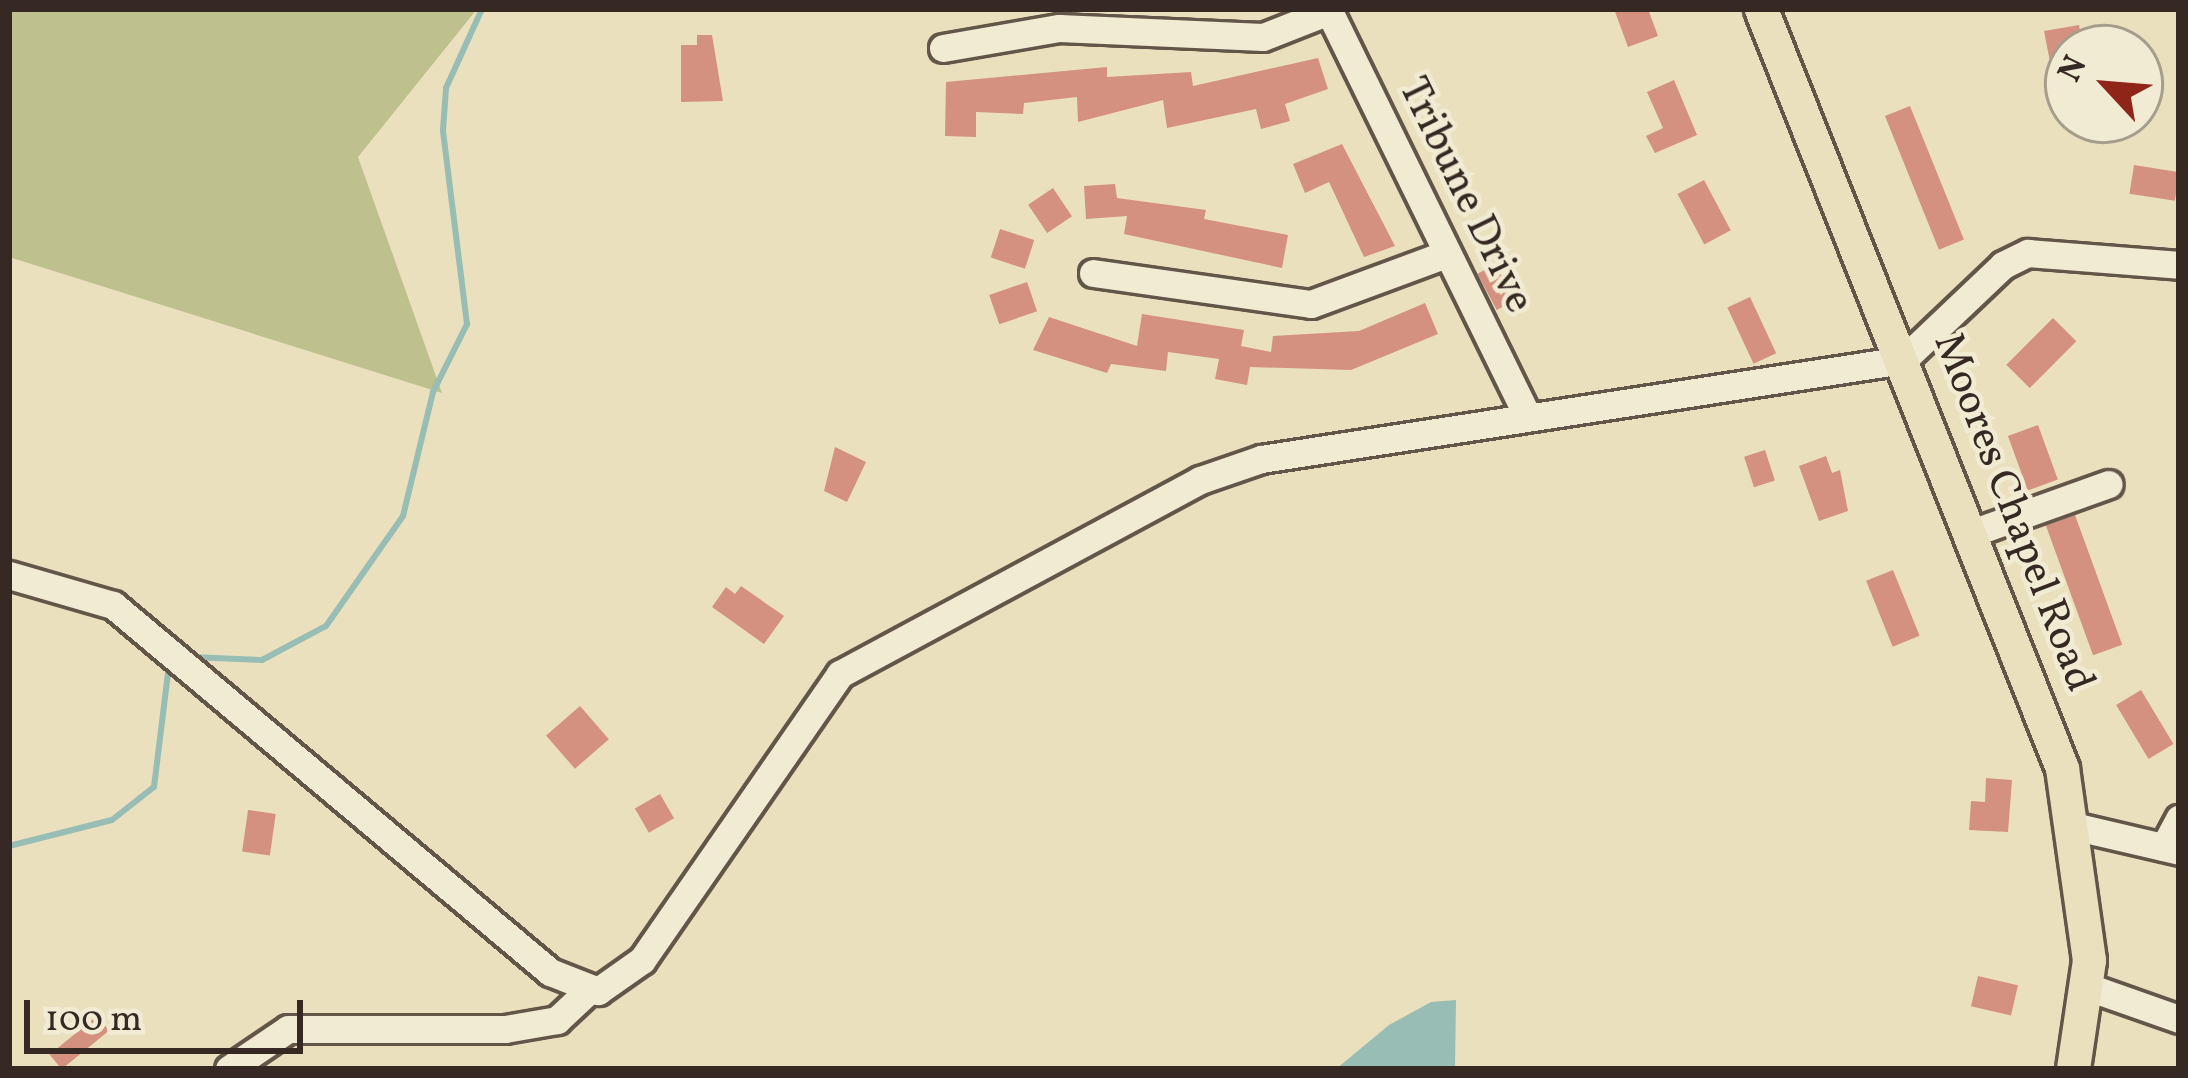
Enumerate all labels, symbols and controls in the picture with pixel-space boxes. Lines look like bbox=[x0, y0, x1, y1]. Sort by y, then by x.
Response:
north arrow bbox=[2044, 24, 2164, 144]
text: N bbox=[2048, 49, 2100, 90]
street label: Tribune Drive bbox=[1385, 70, 1543, 322]
street label: Moores Chapel Road bbox=[1920, 327, 2104, 699]
scale bar bbox=[30, 976, 309, 1050]
text: 100 m bbox=[45, 996, 142, 1046]

